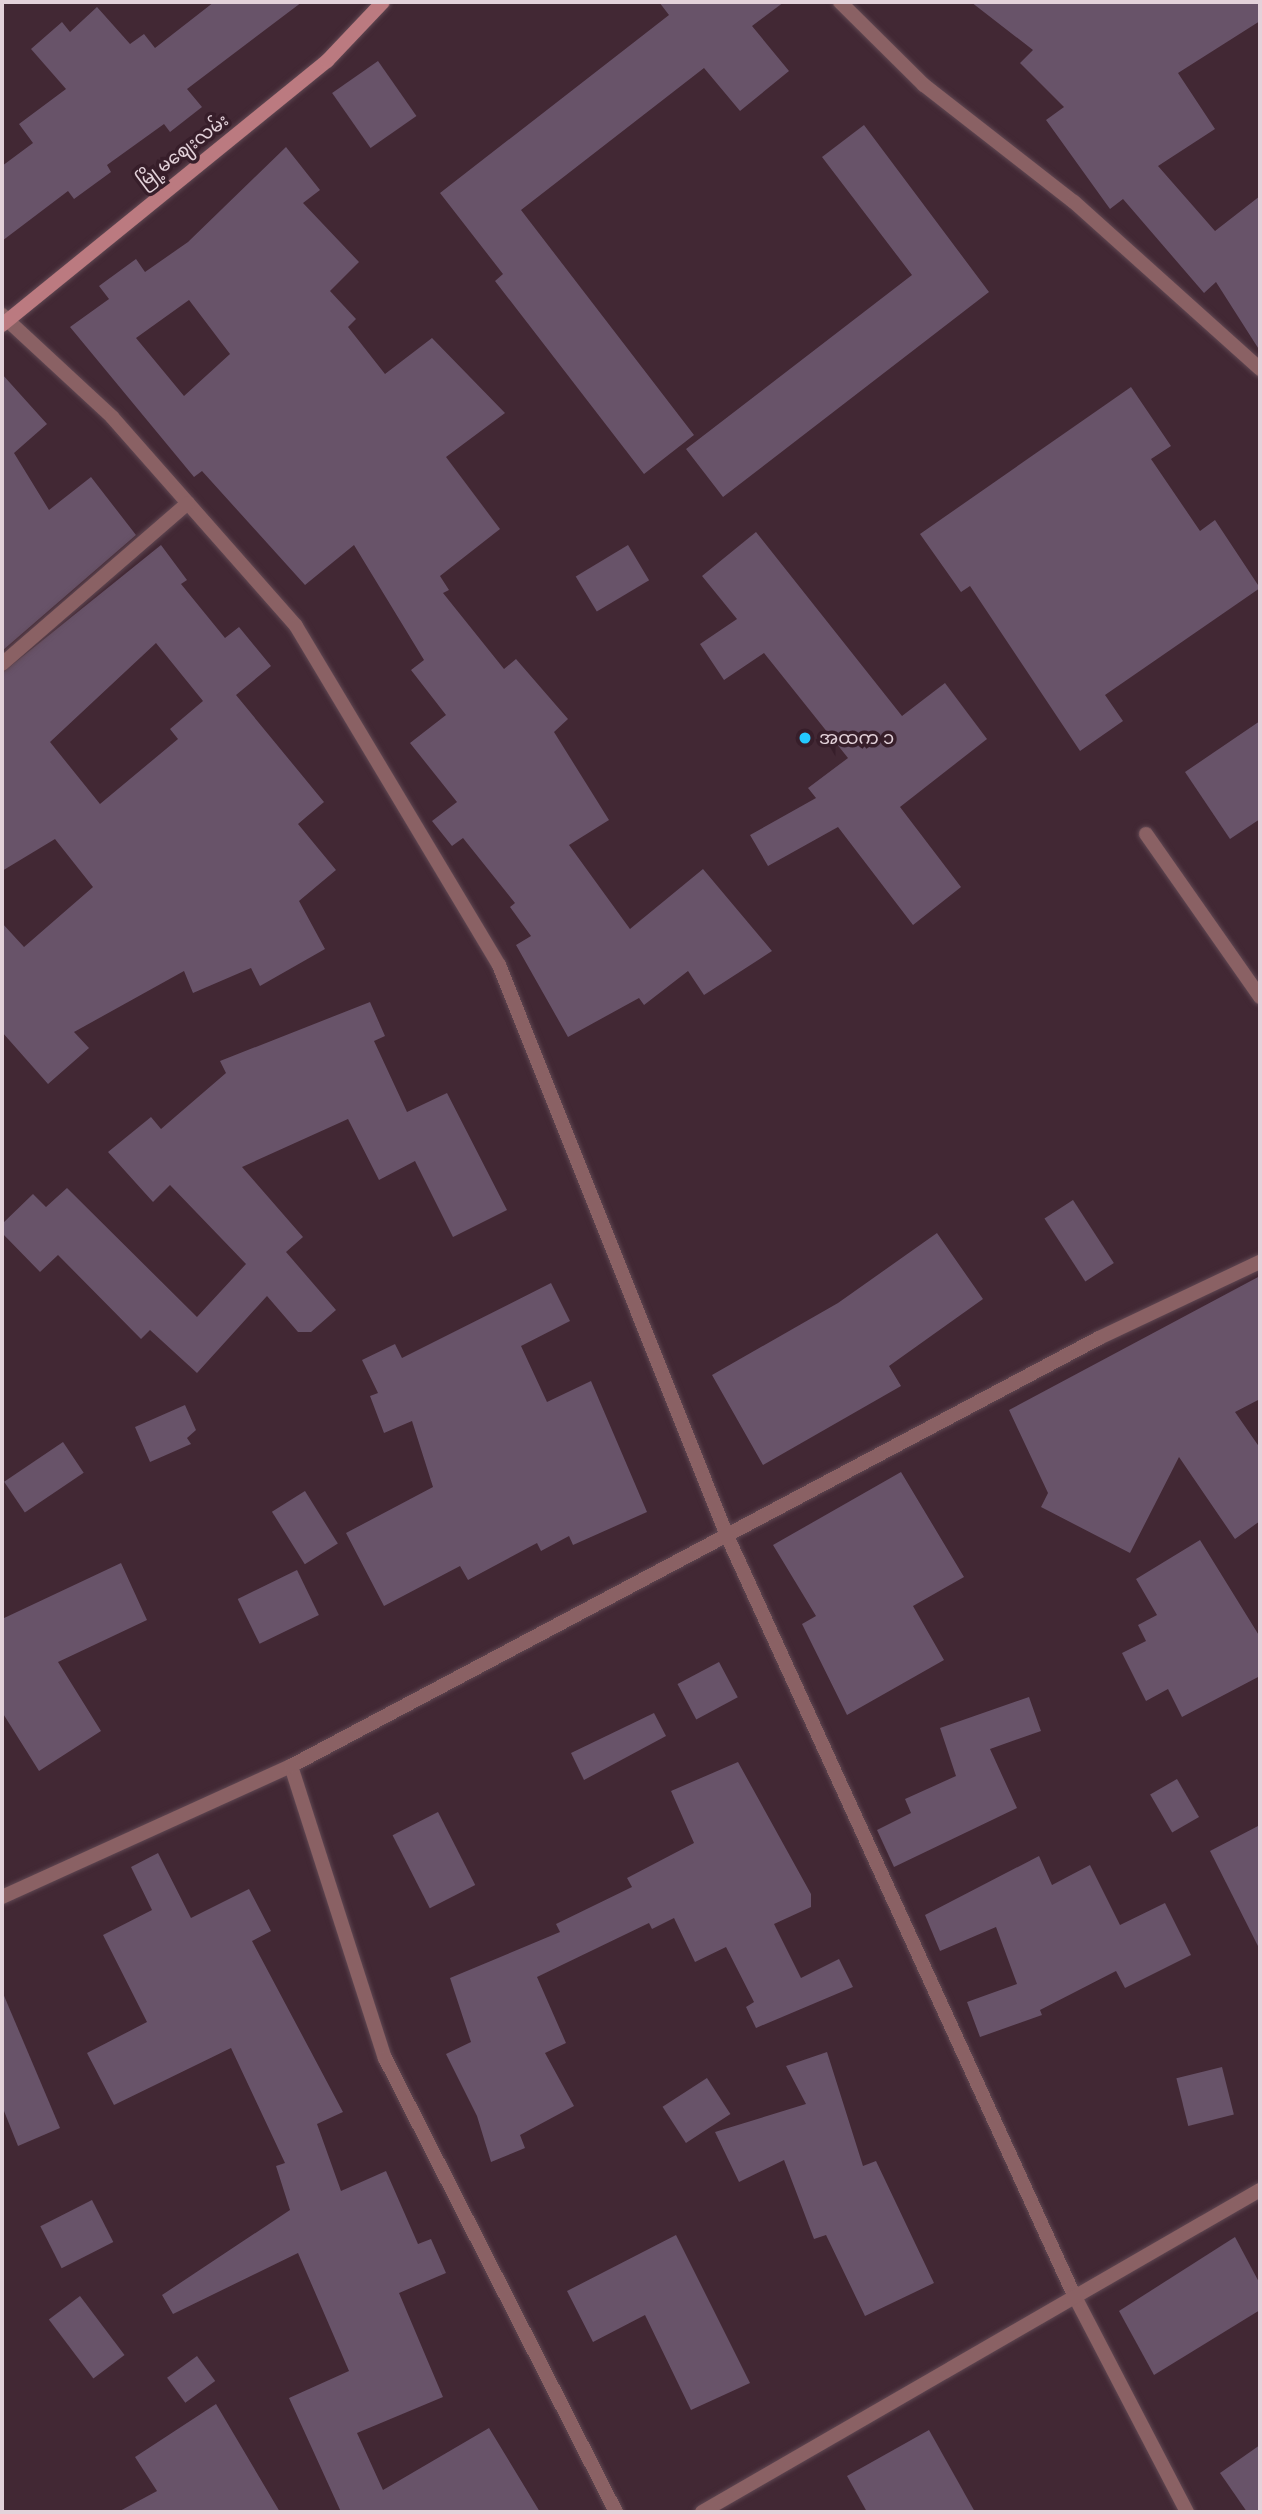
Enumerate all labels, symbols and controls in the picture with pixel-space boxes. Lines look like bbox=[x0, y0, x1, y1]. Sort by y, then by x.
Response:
street label: မြို့မဈေးလမ်း bbox=[133, 110, 233, 192]
place label: အထက ၁ bbox=[819, 727, 894, 749]
marker: အထက ၁ bbox=[797, 730, 813, 746]

